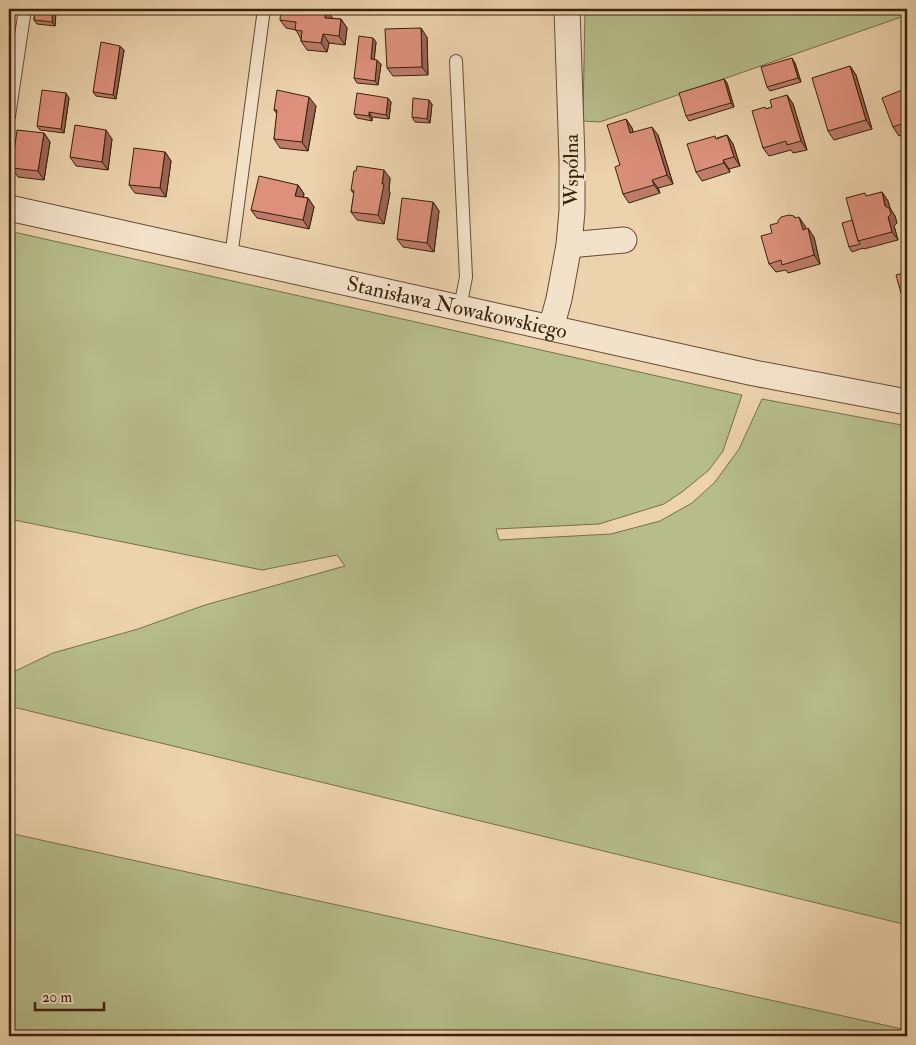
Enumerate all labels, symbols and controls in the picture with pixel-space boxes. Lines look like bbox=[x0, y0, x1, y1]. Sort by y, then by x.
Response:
street label: Wspólna bbox=[558, 133, 585, 207]
street label: Stanisława Nowakowskiego bbox=[344, 270, 570, 345]
scale bar bbox=[35, 980, 104, 1012]
text: 20 m bbox=[42, 988, 72, 1007]

